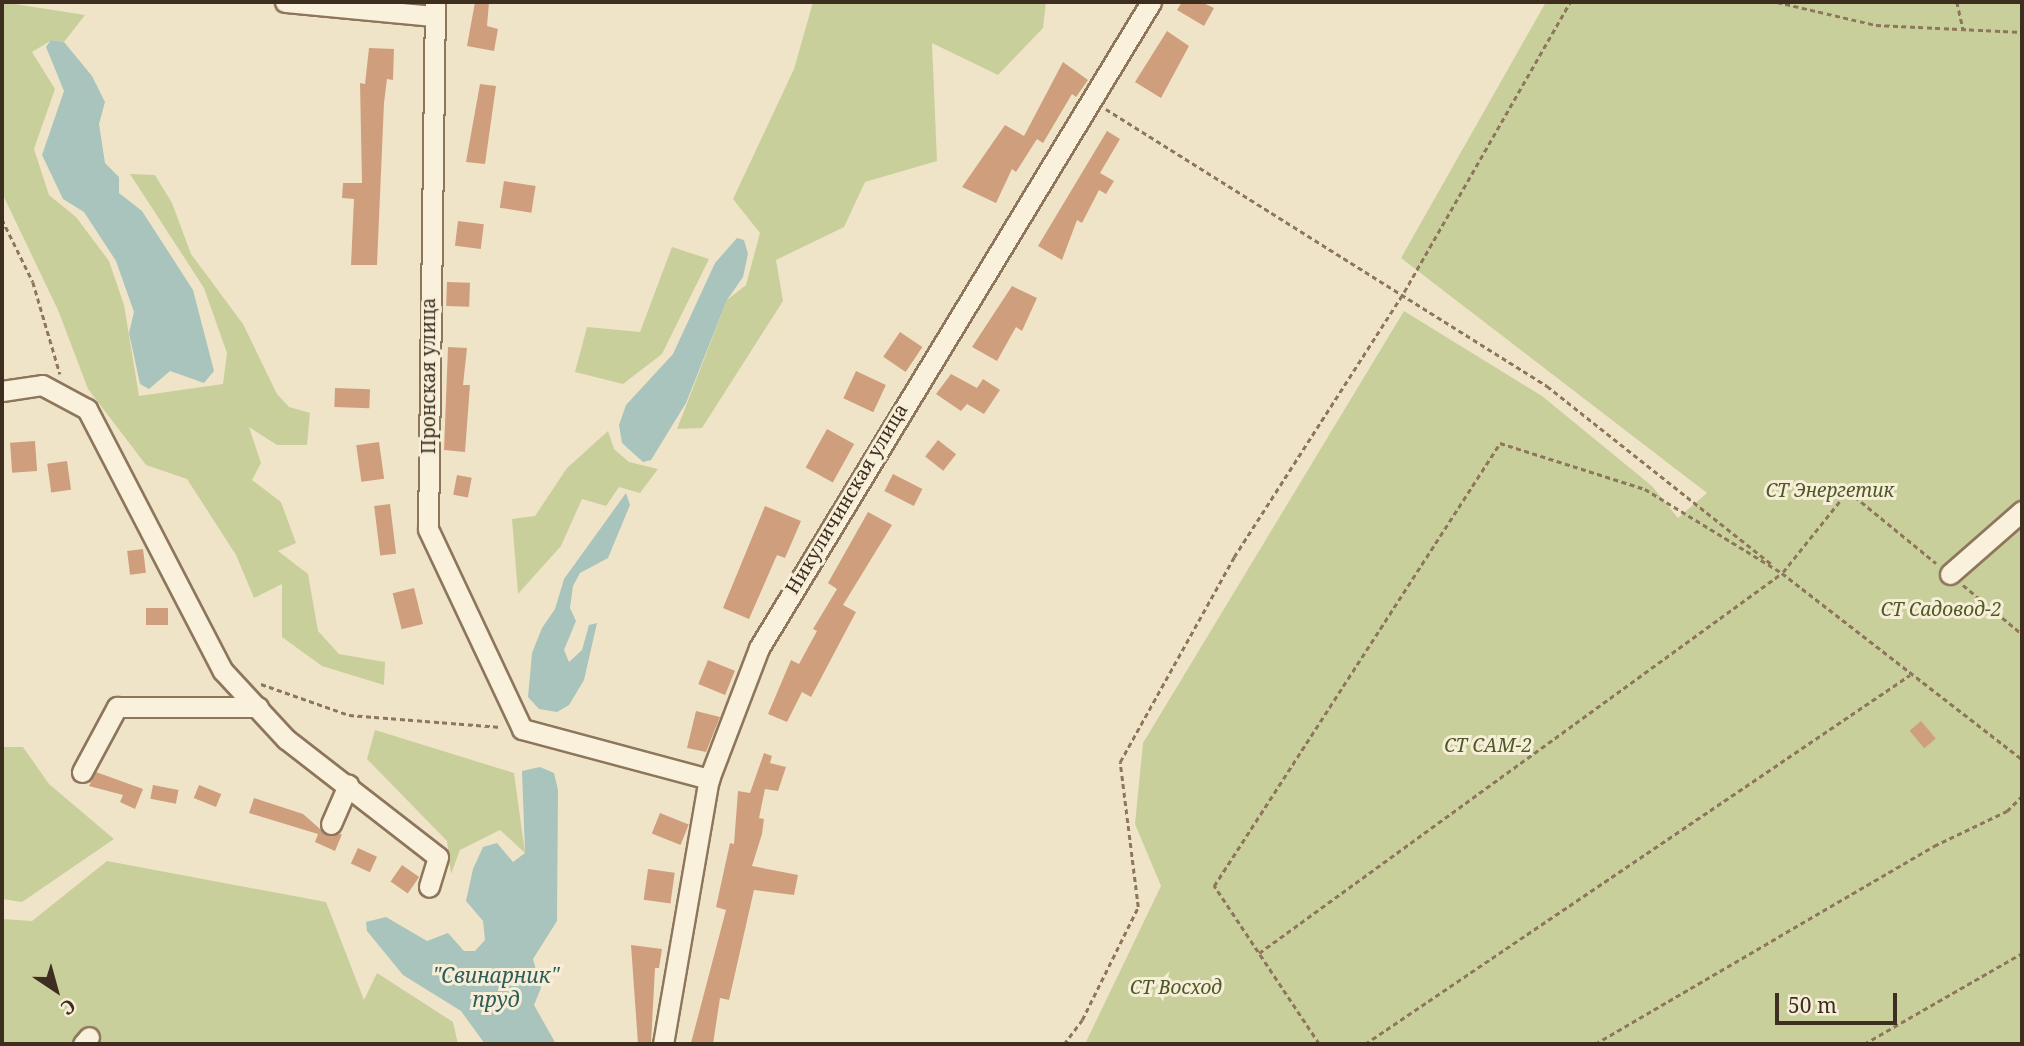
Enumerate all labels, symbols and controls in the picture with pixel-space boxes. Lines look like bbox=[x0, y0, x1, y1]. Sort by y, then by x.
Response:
street label: Пронская улица bbox=[418, 298, 440, 454]
street label: Никуличинская улица bbox=[781, 400, 913, 598]
park label: СТ Энергетик bbox=[1765, 480, 1895, 502]
park label: СТ Садовод-2 bbox=[1880, 599, 2002, 621]
park label: СТ САМ-2 bbox=[1444, 735, 1532, 757]
north arrow bbox=[21, 955, 91, 1025]
water label: "Свинарник" пруд bbox=[433, 962, 559, 1012]
park label: СТ Восход bbox=[1130, 977, 1222, 999]
scale bar bbox=[1779, 979, 1902, 1023]
text: 50 m bbox=[1788, 991, 1837, 1019]
text: С bbox=[56, 993, 81, 1021]

